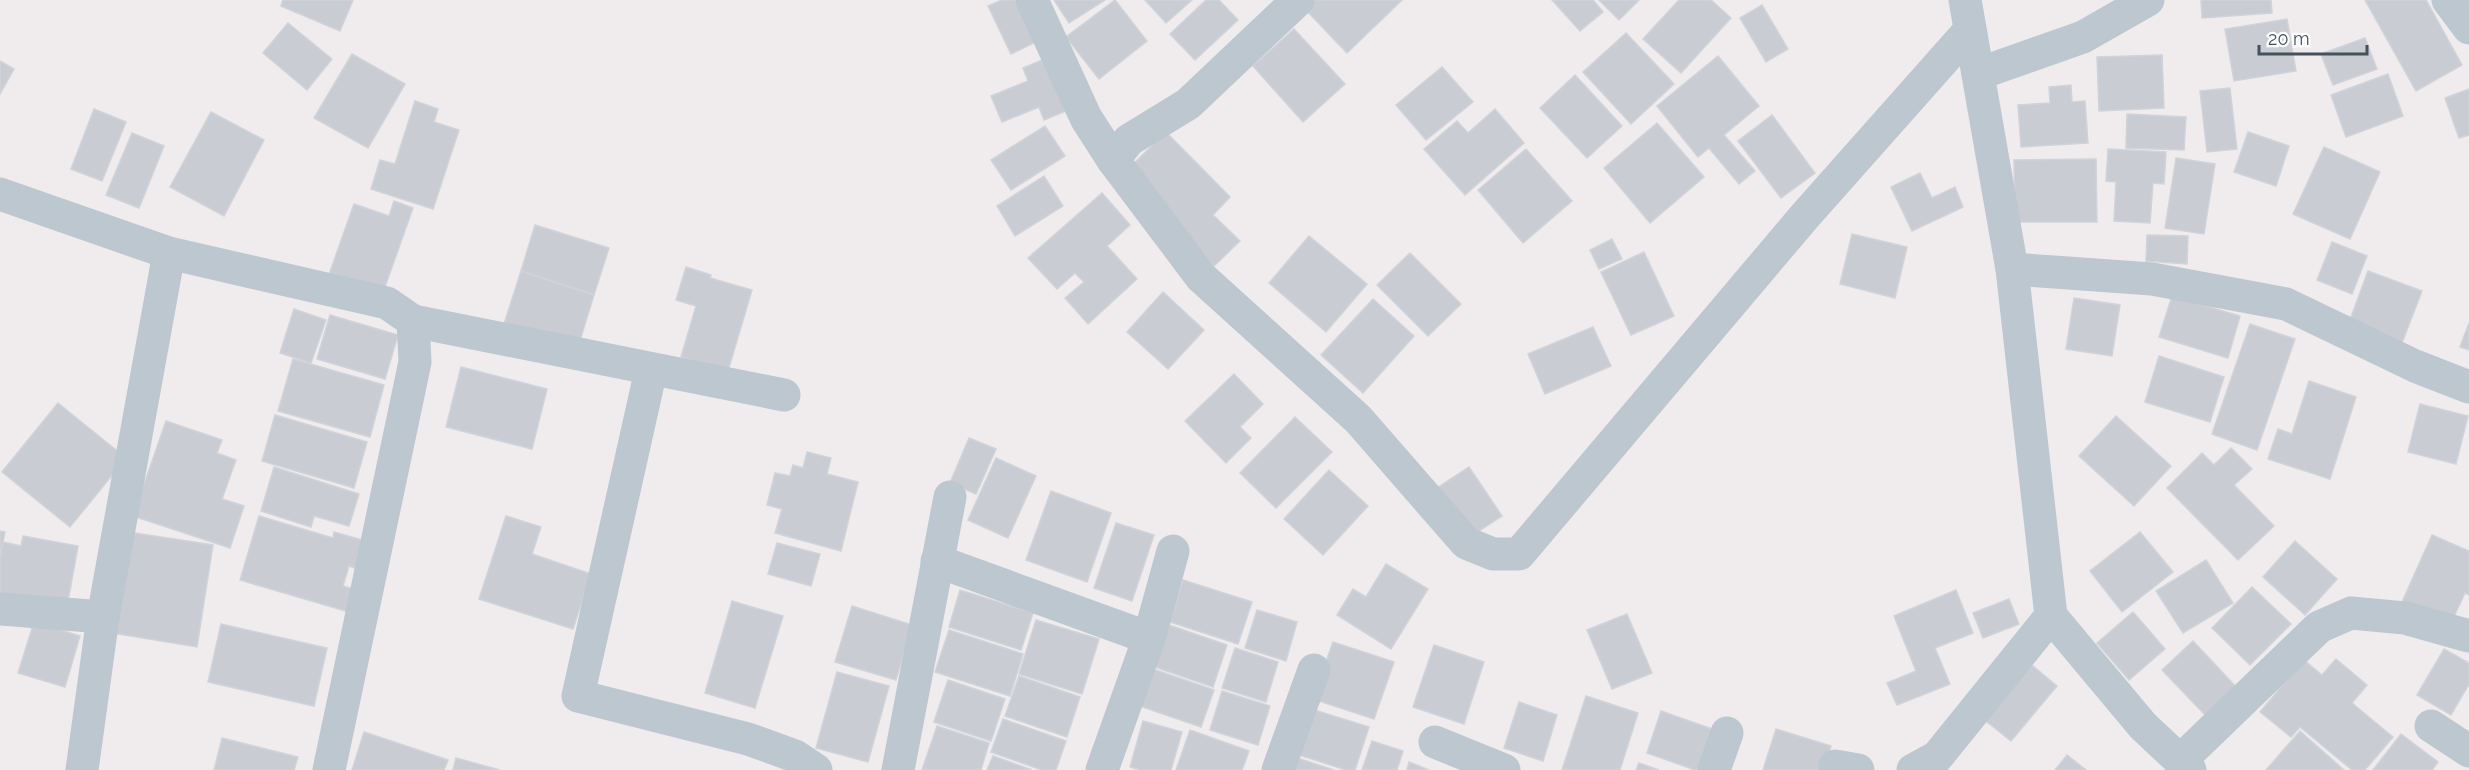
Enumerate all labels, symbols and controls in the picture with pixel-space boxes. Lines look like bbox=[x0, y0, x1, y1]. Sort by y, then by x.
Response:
scale bar bbox=[2259, 18, 2367, 56]
text: 20 m bbox=[2268, 28, 2310, 49]

